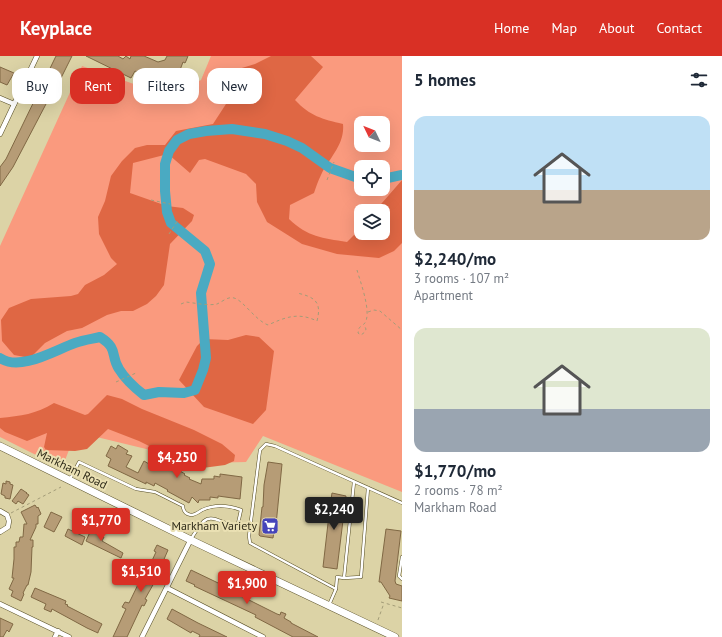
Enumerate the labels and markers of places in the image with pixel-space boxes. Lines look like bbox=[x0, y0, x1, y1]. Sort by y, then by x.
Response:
pin: $4,250 bbox=[144, 445, 210, 479]
pin: $2,240 bbox=[301, 497, 367, 531]
pin: $1,770 bbox=[68, 508, 134, 542]
supermarket icon: Markham Variety bbox=[260, 516, 280, 536]
place label: Markham Variety bbox=[171, 518, 257, 533]
pin: $1,510 bbox=[108, 559, 174, 593]
pin: $1,900 bbox=[214, 571, 280, 605]

